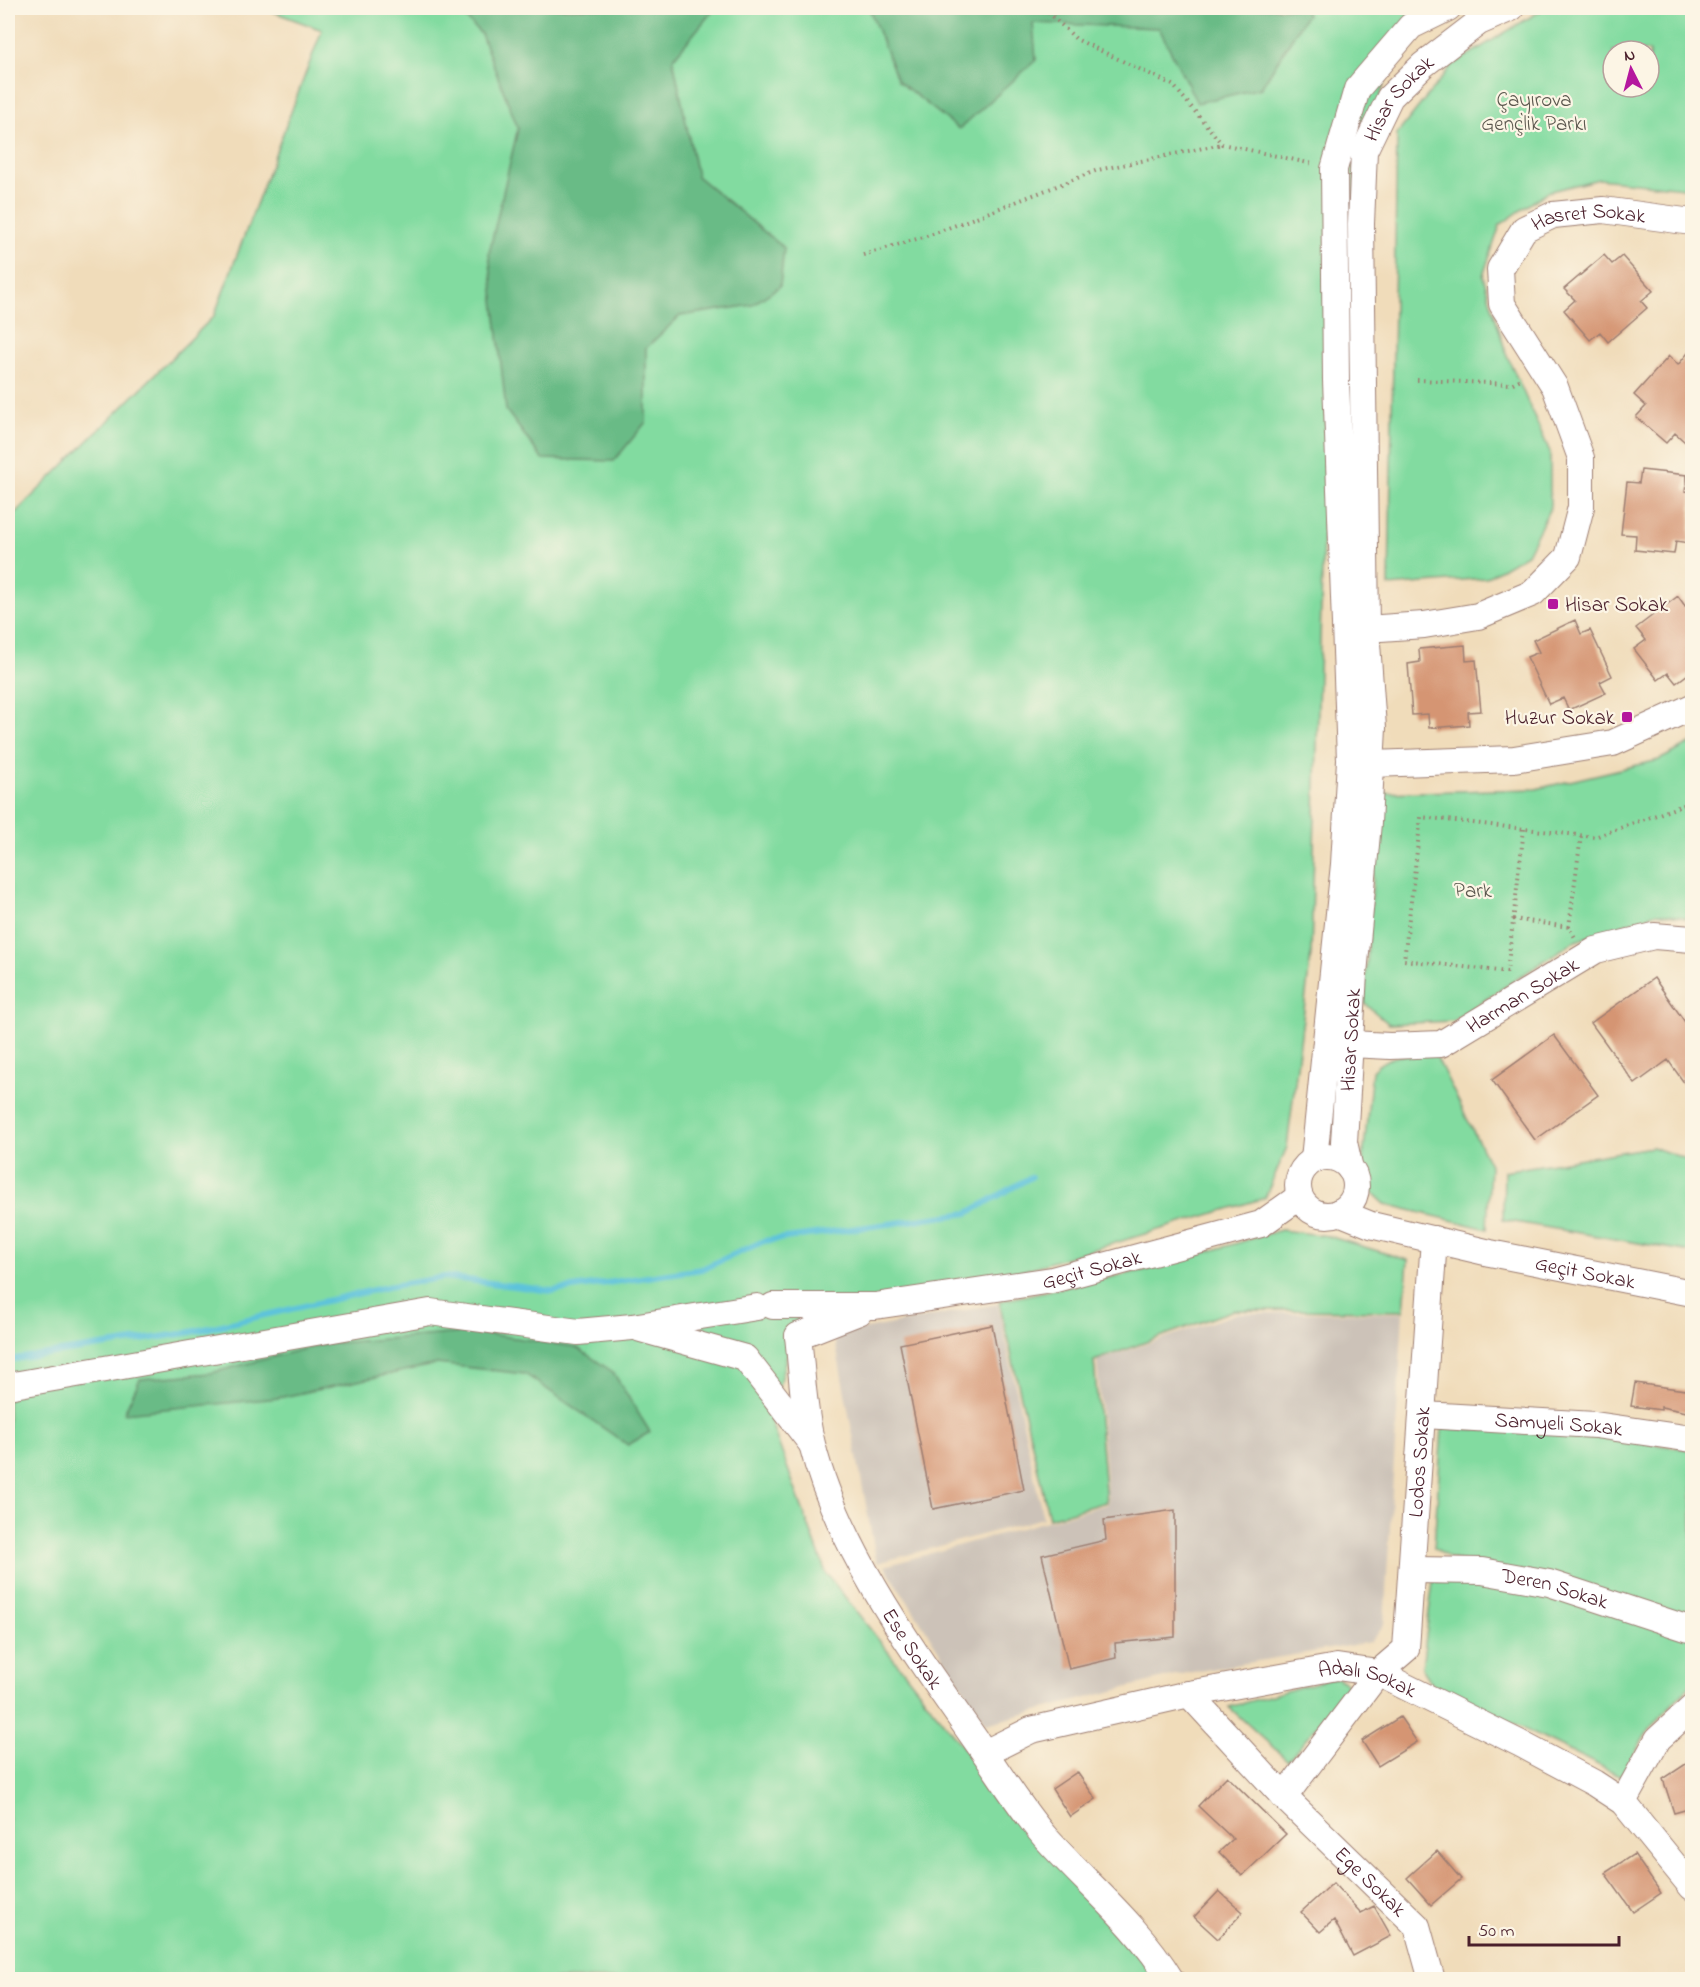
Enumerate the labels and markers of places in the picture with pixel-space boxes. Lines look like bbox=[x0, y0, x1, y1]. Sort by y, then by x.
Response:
place label: Hisar Sokak bbox=[1565, 591, 1669, 621]
marker: Hisar Sokak bbox=[1546, 597, 1560, 611]
place label: Huzur Sokak bbox=[1505, 704, 1616, 734]
marker: Huzur Sokak bbox=[1620, 710, 1634, 724]

